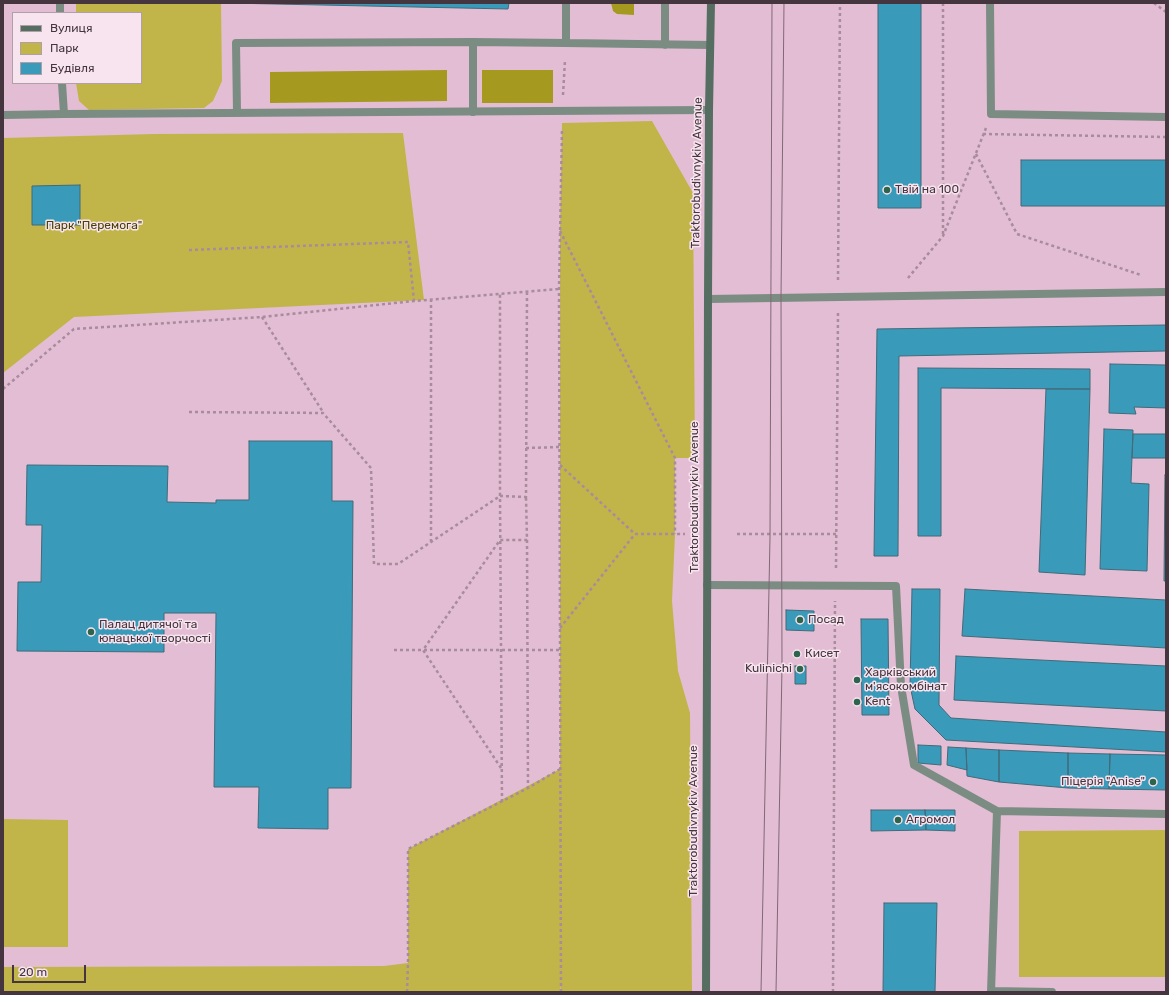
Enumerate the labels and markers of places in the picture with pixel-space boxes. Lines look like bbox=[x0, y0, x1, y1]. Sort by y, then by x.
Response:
place label: Твій на 100 bbox=[895, 183, 959, 197]
marker: Твій на 100 bbox=[882, 185, 892, 195]
place label: Посад bbox=[808, 613, 844, 627]
marker: Посад bbox=[795, 615, 805, 625]
place label: Палац дитячої та юнацької творчості bbox=[99, 618, 211, 646]
marker: Палац дитячої та юнацької творчості bbox=[86, 627, 96, 637]
place label: Кисет bbox=[805, 647, 839, 661]
marker: Кисет bbox=[792, 649, 802, 659]
place label: Kulinichi bbox=[745, 662, 792, 676]
marker: Kulinichi bbox=[795, 664, 805, 674]
place label: Харківський м'ясокомбінат bbox=[865, 666, 947, 694]
marker: Харківський м'ясокомбінат bbox=[852, 675, 862, 685]
place label: Kent bbox=[865, 695, 890, 709]
marker: Kent bbox=[852, 697, 862, 707]
place label: Піцерія "Anise" bbox=[1061, 775, 1145, 789]
marker: Піцерія "Anise" bbox=[1148, 777, 1158, 787]
place label: Агромол bbox=[906, 813, 955, 827]
marker: Агромол bbox=[893, 815, 903, 825]

